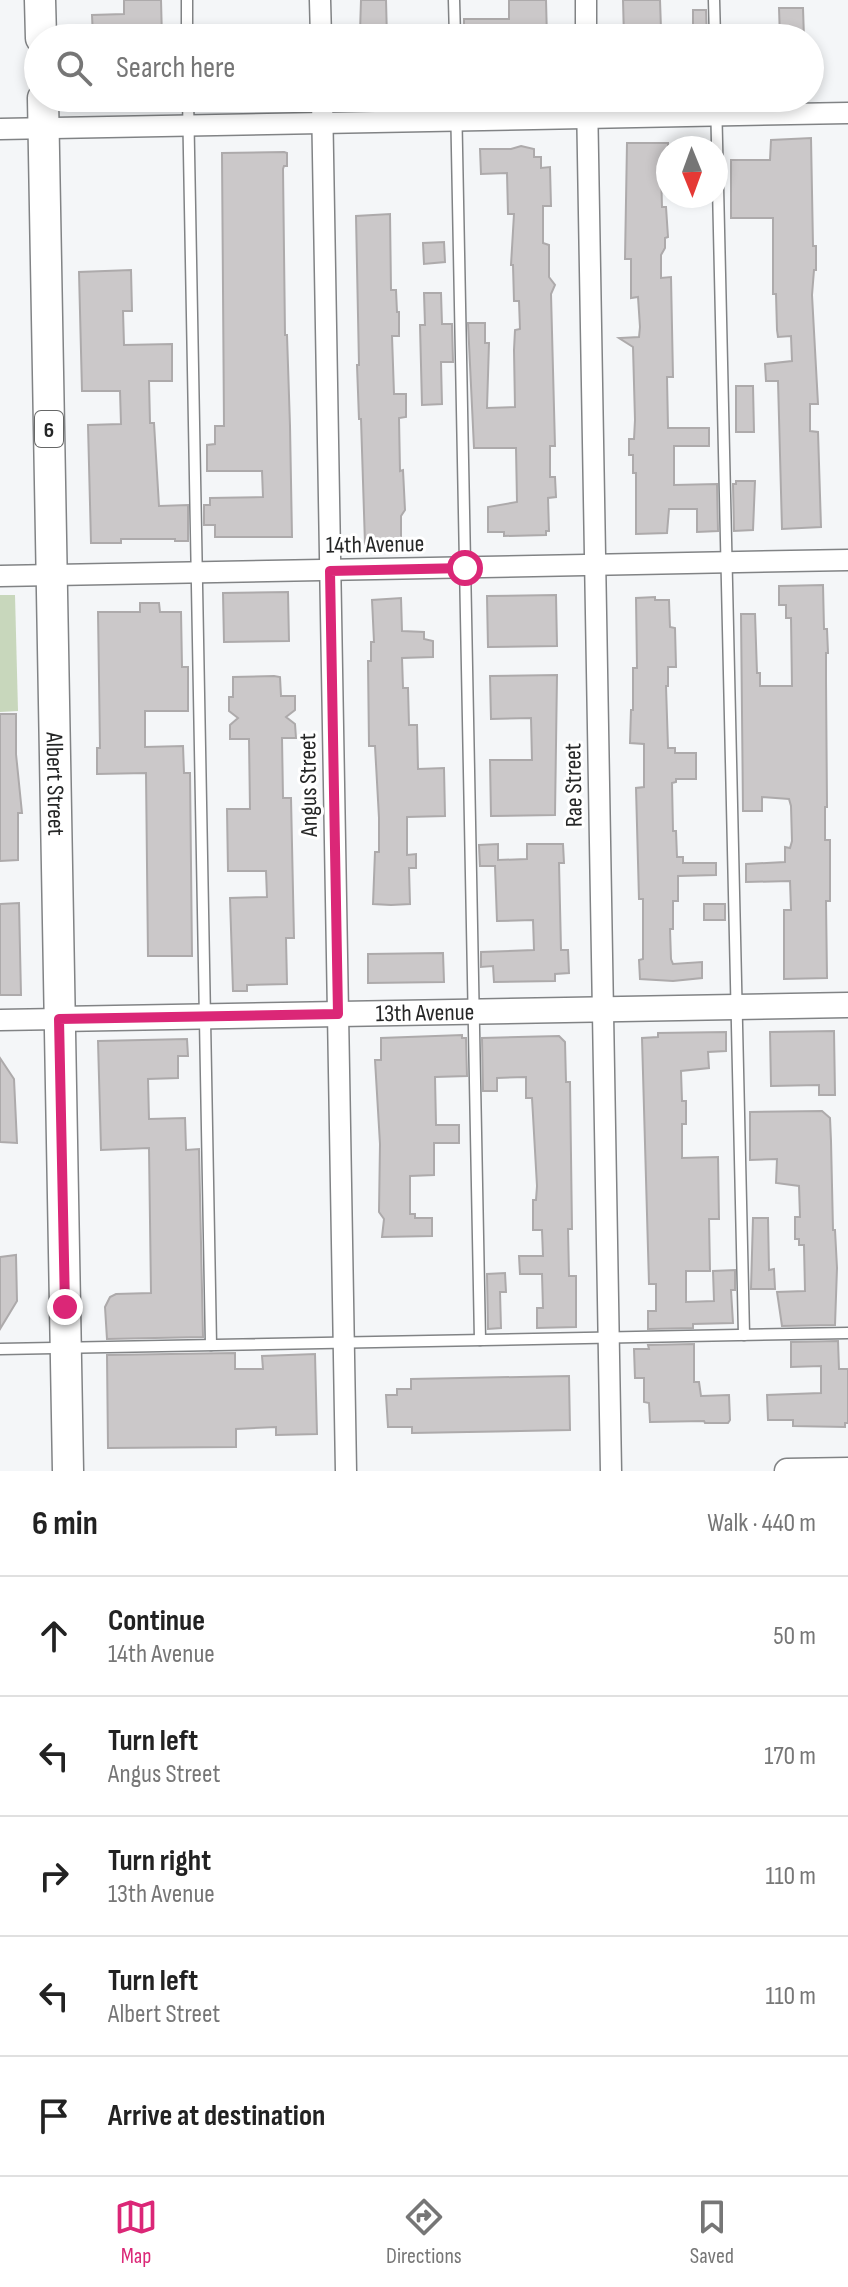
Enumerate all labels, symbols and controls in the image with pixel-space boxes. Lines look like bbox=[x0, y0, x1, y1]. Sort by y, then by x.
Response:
search box bbox=[24, 24, 824, 112]
icon: search bbox=[52, 46, 96, 90]
text: Search here bbox=[116, 50, 235, 86]
north arrow bbox=[656, 136, 728, 208]
road number: 6 bbox=[35, 411, 63, 447]
street label: 14th Avenue bbox=[325, 529, 425, 560]
route start bbox=[447, 550, 483, 586]
street label: Albert Street bbox=[40, 731, 70, 836]
street label: Angus Street bbox=[293, 733, 324, 838]
street label: Rae Street bbox=[558, 743, 589, 827]
street label: 13th Avenue bbox=[375, 998, 475, 1028]
route end bbox=[47, 1289, 83, 1325]
text: 6 min bbox=[32, 1503, 98, 1544]
text: Walk · 440 m bbox=[707, 1508, 816, 1539]
text: Continue bbox=[108, 1603, 205, 1639]
icon: ahead bbox=[32, 1614, 76, 1658]
text: 50 m bbox=[773, 1621, 816, 1652]
text: 14th Avenue bbox=[108, 1639, 215, 1670]
text: Turn left bbox=[108, 1723, 198, 1759]
icon: left bbox=[32, 1734, 76, 1778]
text: 170 m bbox=[764, 1741, 816, 1772]
text: Angus Street bbox=[108, 1759, 220, 1790]
text: Turn right bbox=[108, 1843, 211, 1879]
icon: right bbox=[32, 1854, 76, 1898]
text: 110 m bbox=[765, 1861, 816, 1892]
text: 13th Avenue bbox=[108, 1879, 215, 1910]
text: Turn left bbox=[108, 1963, 198, 1999]
icon: left bbox=[32, 1974, 76, 2018]
text: 110 m bbox=[765, 1981, 816, 2012]
text: Albert Street bbox=[108, 1999, 220, 2030]
icon: arrive bbox=[32, 2094, 76, 2138]
text: Arrive at destination bbox=[108, 2098, 325, 2134]
tab: Map bbox=[114, 2195, 158, 2270]
tab: Directions bbox=[386, 2195, 462, 2270]
tab: Saved bbox=[690, 2195, 734, 2270]

